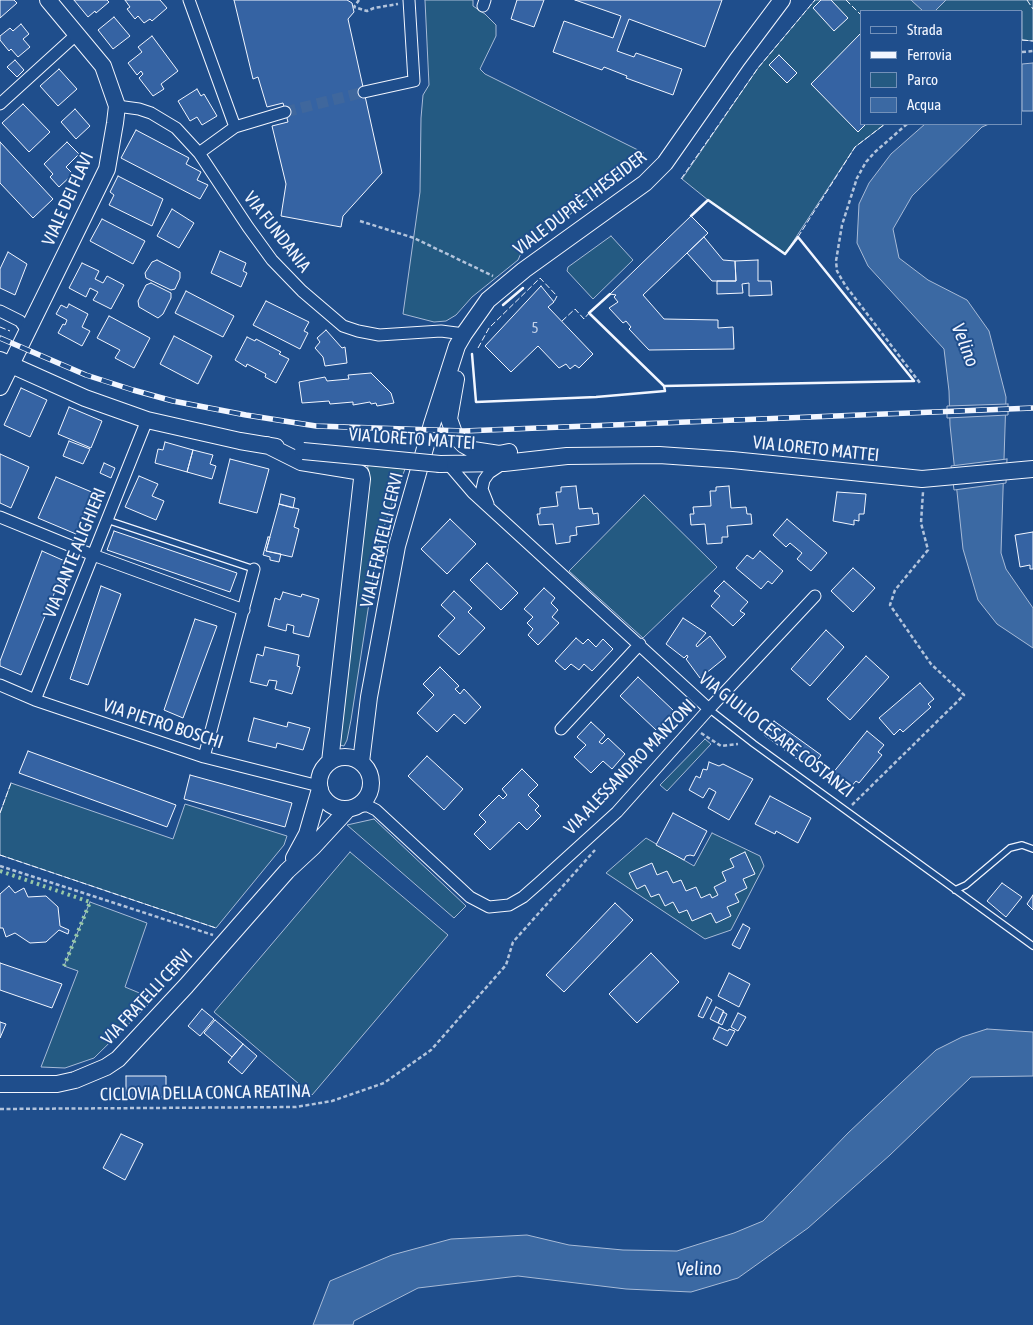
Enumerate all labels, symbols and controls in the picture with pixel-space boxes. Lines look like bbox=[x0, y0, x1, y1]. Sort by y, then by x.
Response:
legend bbox=[860, 10, 1023, 125]
text: Strada bbox=[907, 21, 943, 38]
text: Ferrovia bbox=[907, 46, 952, 63]
text: Parco bbox=[907, 71, 938, 88]
text: Acqua bbox=[907, 96, 941, 113]
street label: VIALE DUPRÈ THESEIDER bbox=[509, 146, 651, 260]
street label: VIALE DEI FLAVI bbox=[38, 149, 98, 249]
street label: VIA FUNDANIA bbox=[239, 187, 315, 277]
house number: 5 bbox=[531, 319, 539, 337]
water label: Velino bbox=[946, 320, 984, 370]
street label: VIA LORETO MATTEI bbox=[348, 424, 476, 454]
street label: VIA LORETO MATTEI bbox=[752, 432, 880, 466]
street label: VIALE FRATELLI CERVI bbox=[356, 470, 408, 610]
street label: VIA DANTE ALIGHIERI bbox=[39, 485, 111, 621]
street label: VIA GIULIO CESARE COSTANZI bbox=[694, 668, 858, 802]
street label: VIA PIETRO BOSCHI bbox=[100, 694, 226, 754]
street label: VIA ALESSANDRO MANZONI bbox=[560, 695, 700, 839]
street label: VIA FRATELLI CERVI bbox=[97, 944, 197, 1050]
street label: CICLOVIA DELLA CONCA REATINA bbox=[100, 1080, 310, 1106]
water label: Velino bbox=[676, 1257, 722, 1281]

